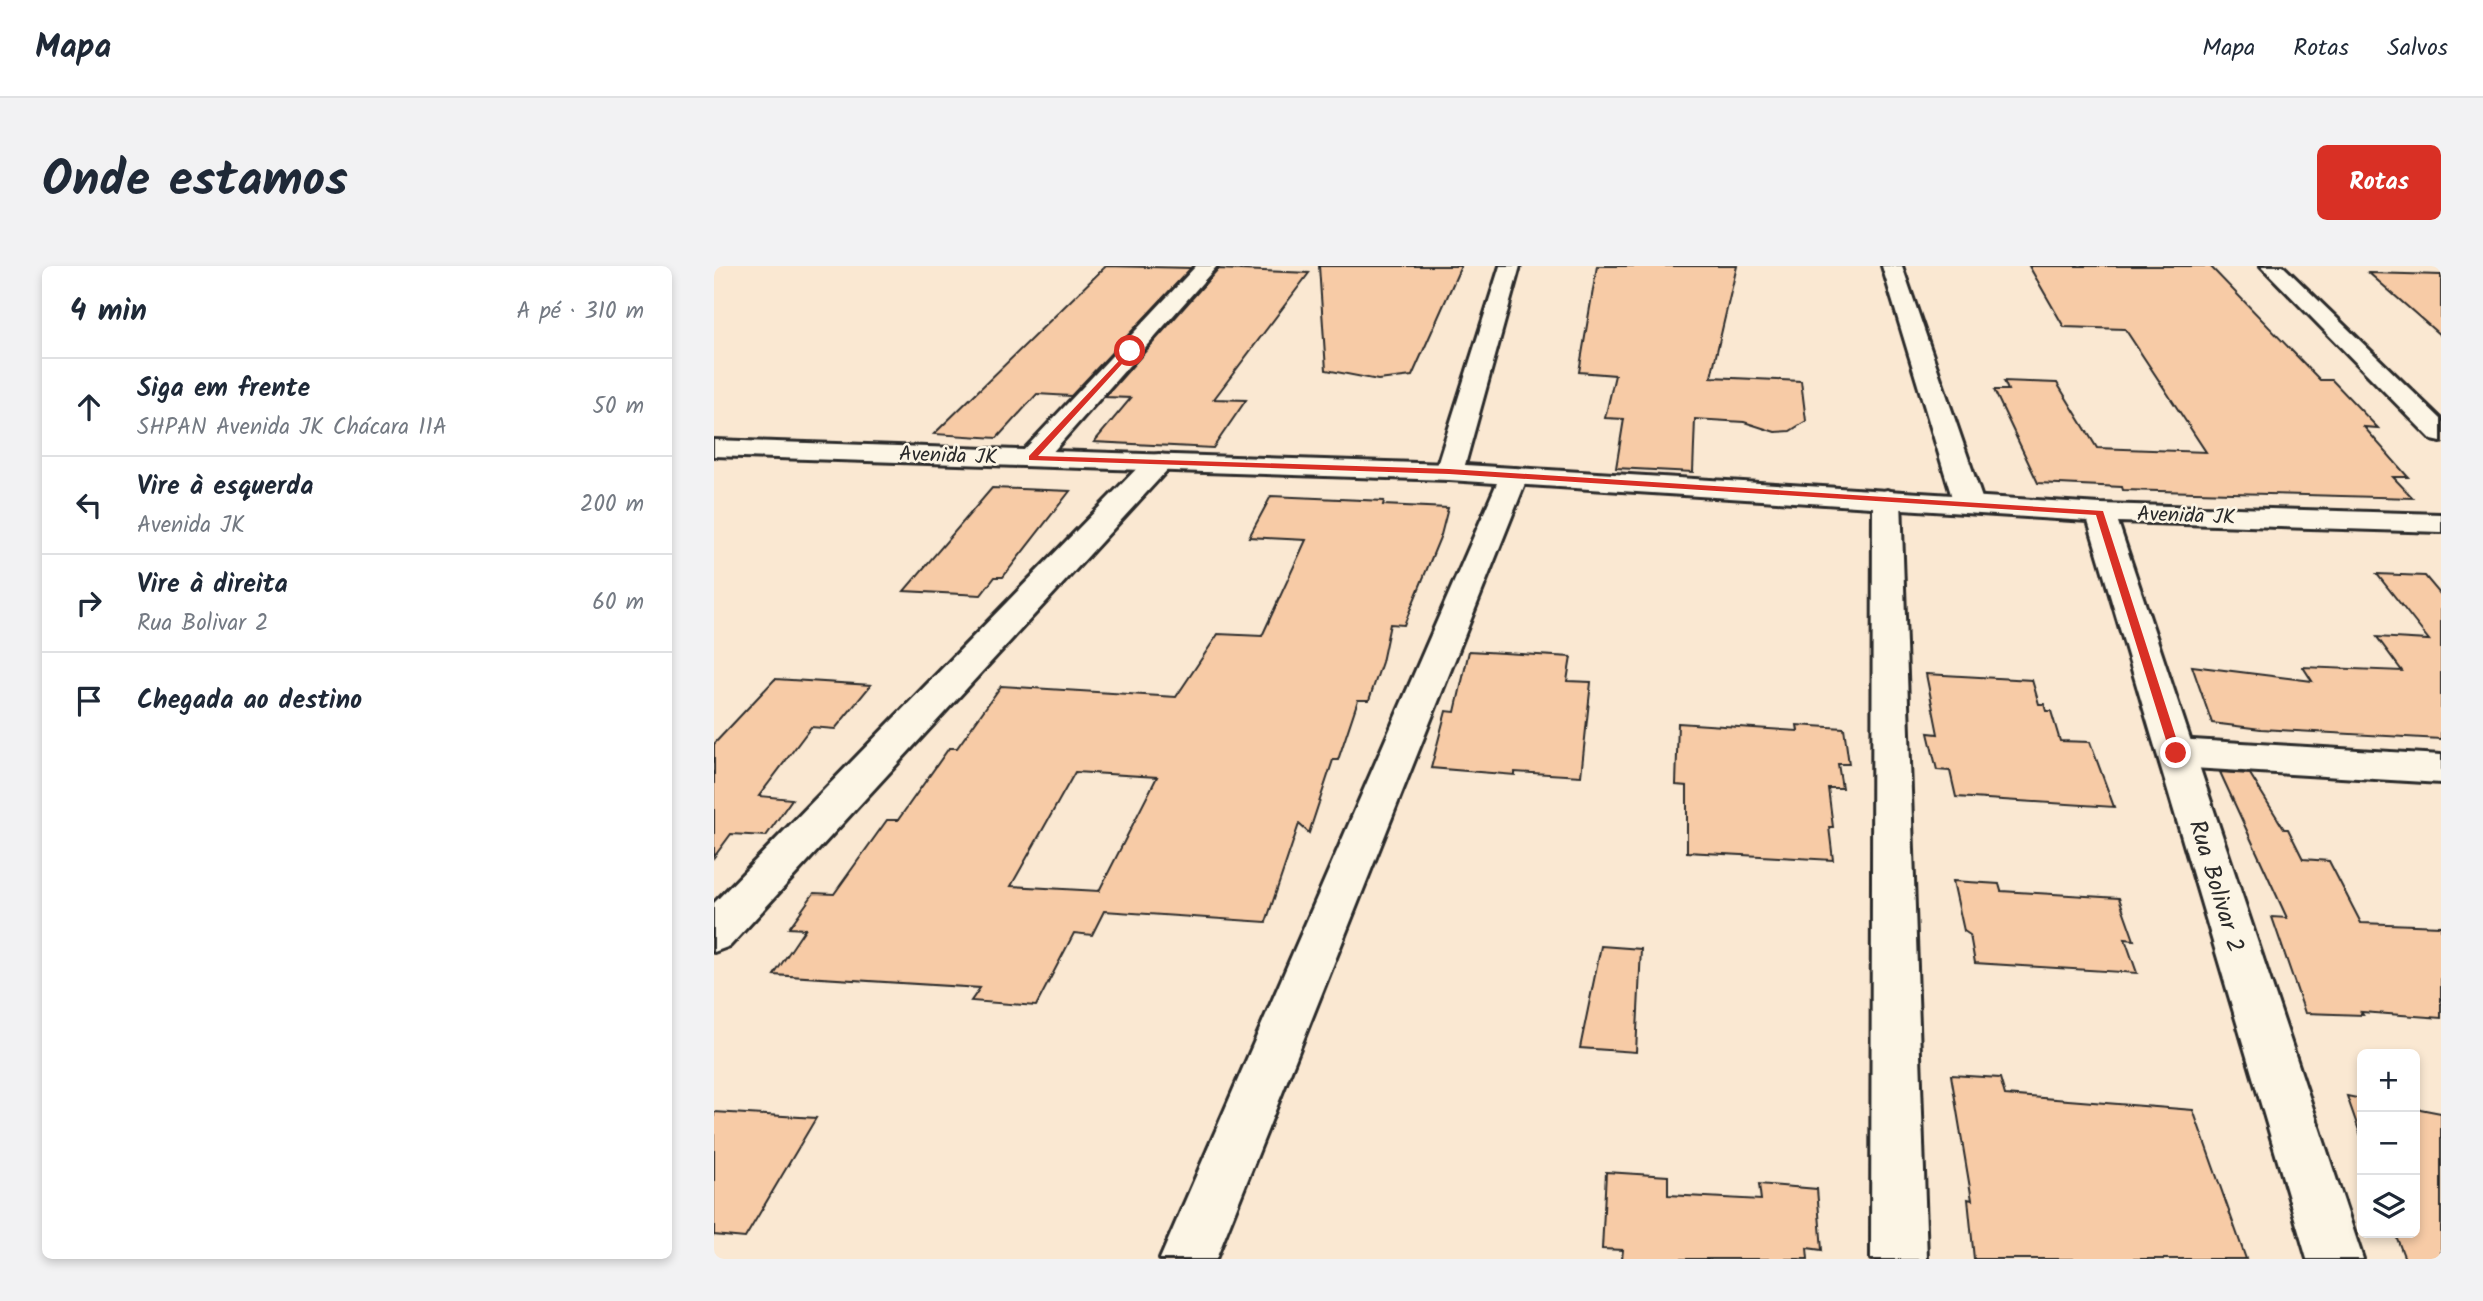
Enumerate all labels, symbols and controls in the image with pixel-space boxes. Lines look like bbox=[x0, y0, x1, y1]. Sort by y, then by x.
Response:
text: Mapa bbox=[35, 22, 111, 75]
text: Mapa bbox=[2202, 29, 2255, 68]
text: Rotas bbox=[2293, 29, 2349, 68]
text: Salvos bbox=[2387, 29, 2448, 68]
text: Onde estamos bbox=[42, 143, 348, 221]
button: Rotas bbox=[2317, 145, 2441, 220]
text: 4 min bbox=[70, 288, 147, 336]
text: A pé · 310 m bbox=[516, 294, 644, 330]
route start bbox=[1114, 335, 1145, 366]
text: Siga em frente bbox=[137, 368, 310, 410]
icon: ahead bbox=[70, 388, 108, 426]
text: 50 m bbox=[593, 389, 644, 425]
text: SHPAN Avenida JK Chácara 11A bbox=[137, 410, 447, 446]
street label: Avenida JK bbox=[898, 438, 998, 475]
text: Vire à esquerda bbox=[137, 466, 314, 508]
icon: left bbox=[70, 486, 108, 524]
text: 200 m bbox=[580, 487, 644, 523]
street label: Avenida JK bbox=[2136, 498, 2236, 535]
text: Avenida JK bbox=[137, 508, 245, 544]
text: Vire à direita bbox=[137, 564, 288, 606]
icon: right bbox=[70, 584, 108, 622]
text: 60 m bbox=[592, 585, 644, 621]
text: Rua Bolivar 2 bbox=[137, 606, 268, 642]
text: Chegada ao destino bbox=[137, 680, 362, 722]
icon: arrive bbox=[70, 682, 108, 720]
route end bbox=[2160, 737, 2191, 768]
street label: Rua Bolivar 2 bbox=[2177, 815, 2254, 958]
map controls bbox=[2357, 1049, 2420, 1238]
button: + bbox=[2357, 1049, 2420, 1112]
button: − bbox=[2357, 1112, 2420, 1175]
button: layers bbox=[2357, 1175, 2420, 1238]

